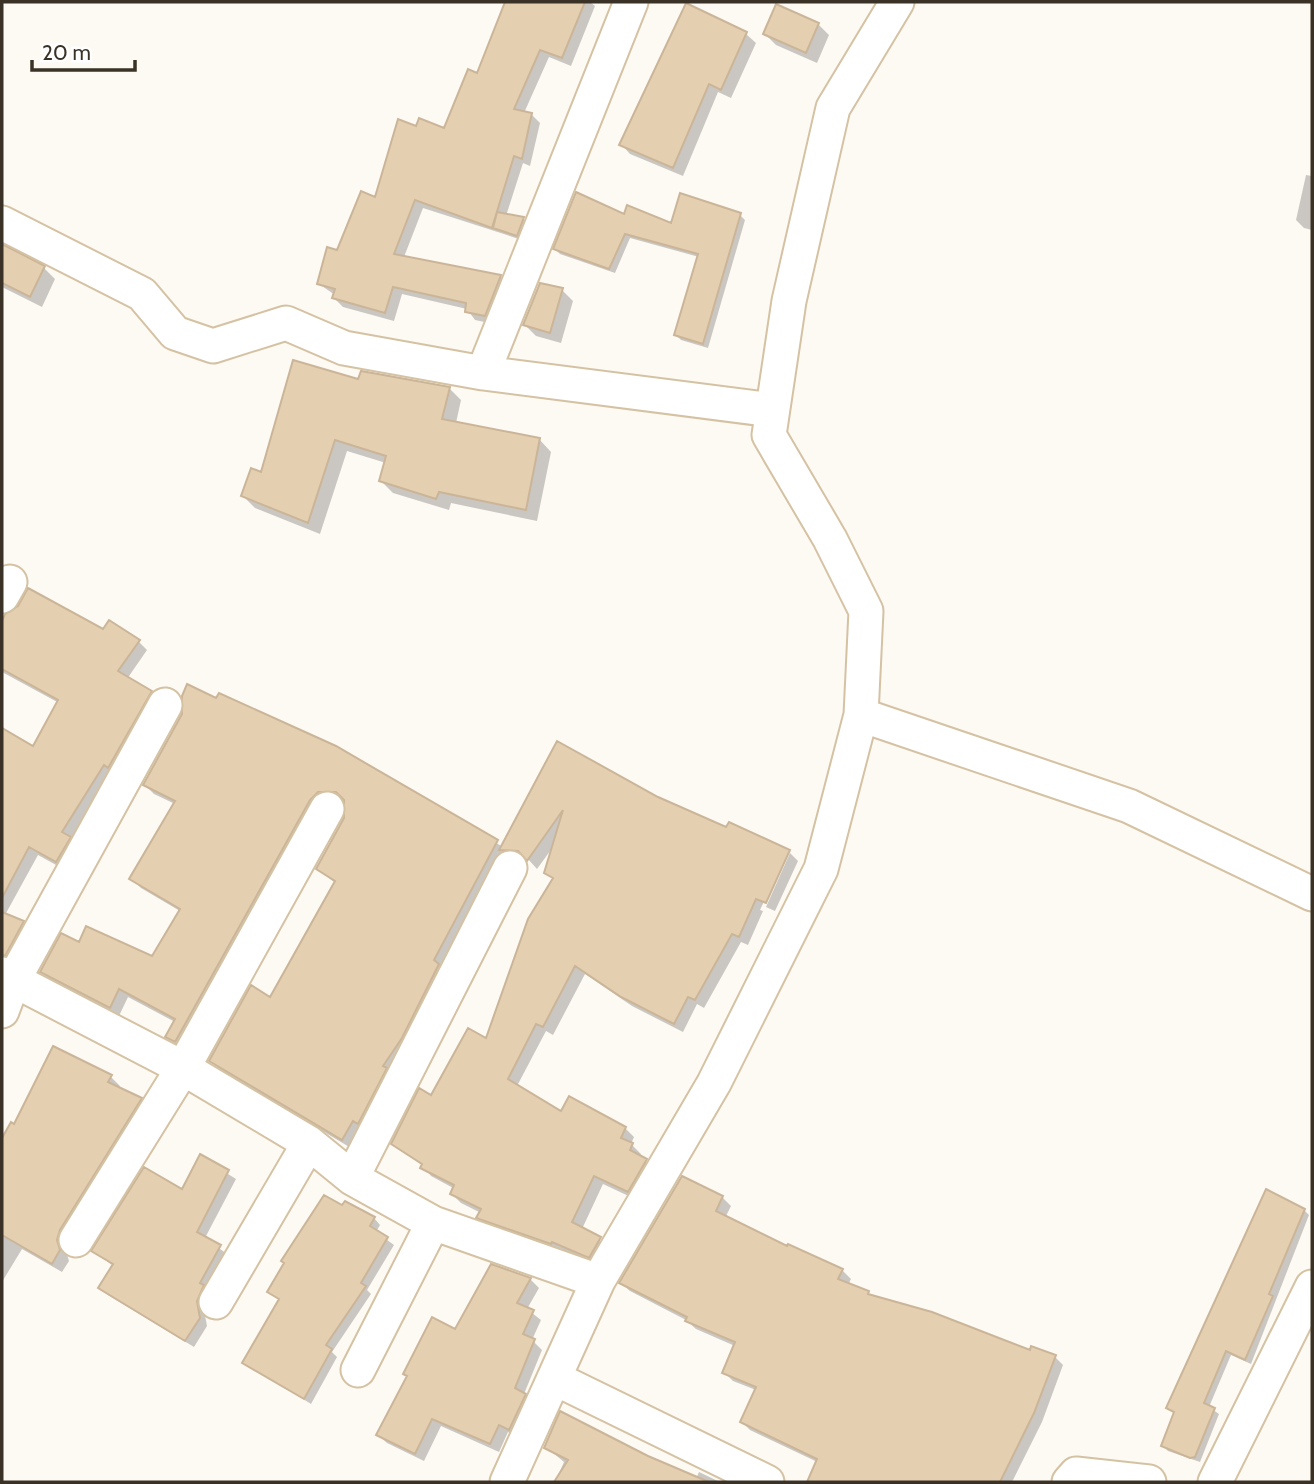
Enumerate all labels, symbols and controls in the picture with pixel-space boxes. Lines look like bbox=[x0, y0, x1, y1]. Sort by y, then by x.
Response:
scale bar bbox=[32, 28, 135, 72]
text: 20 m bbox=[42, 40, 91, 65]

